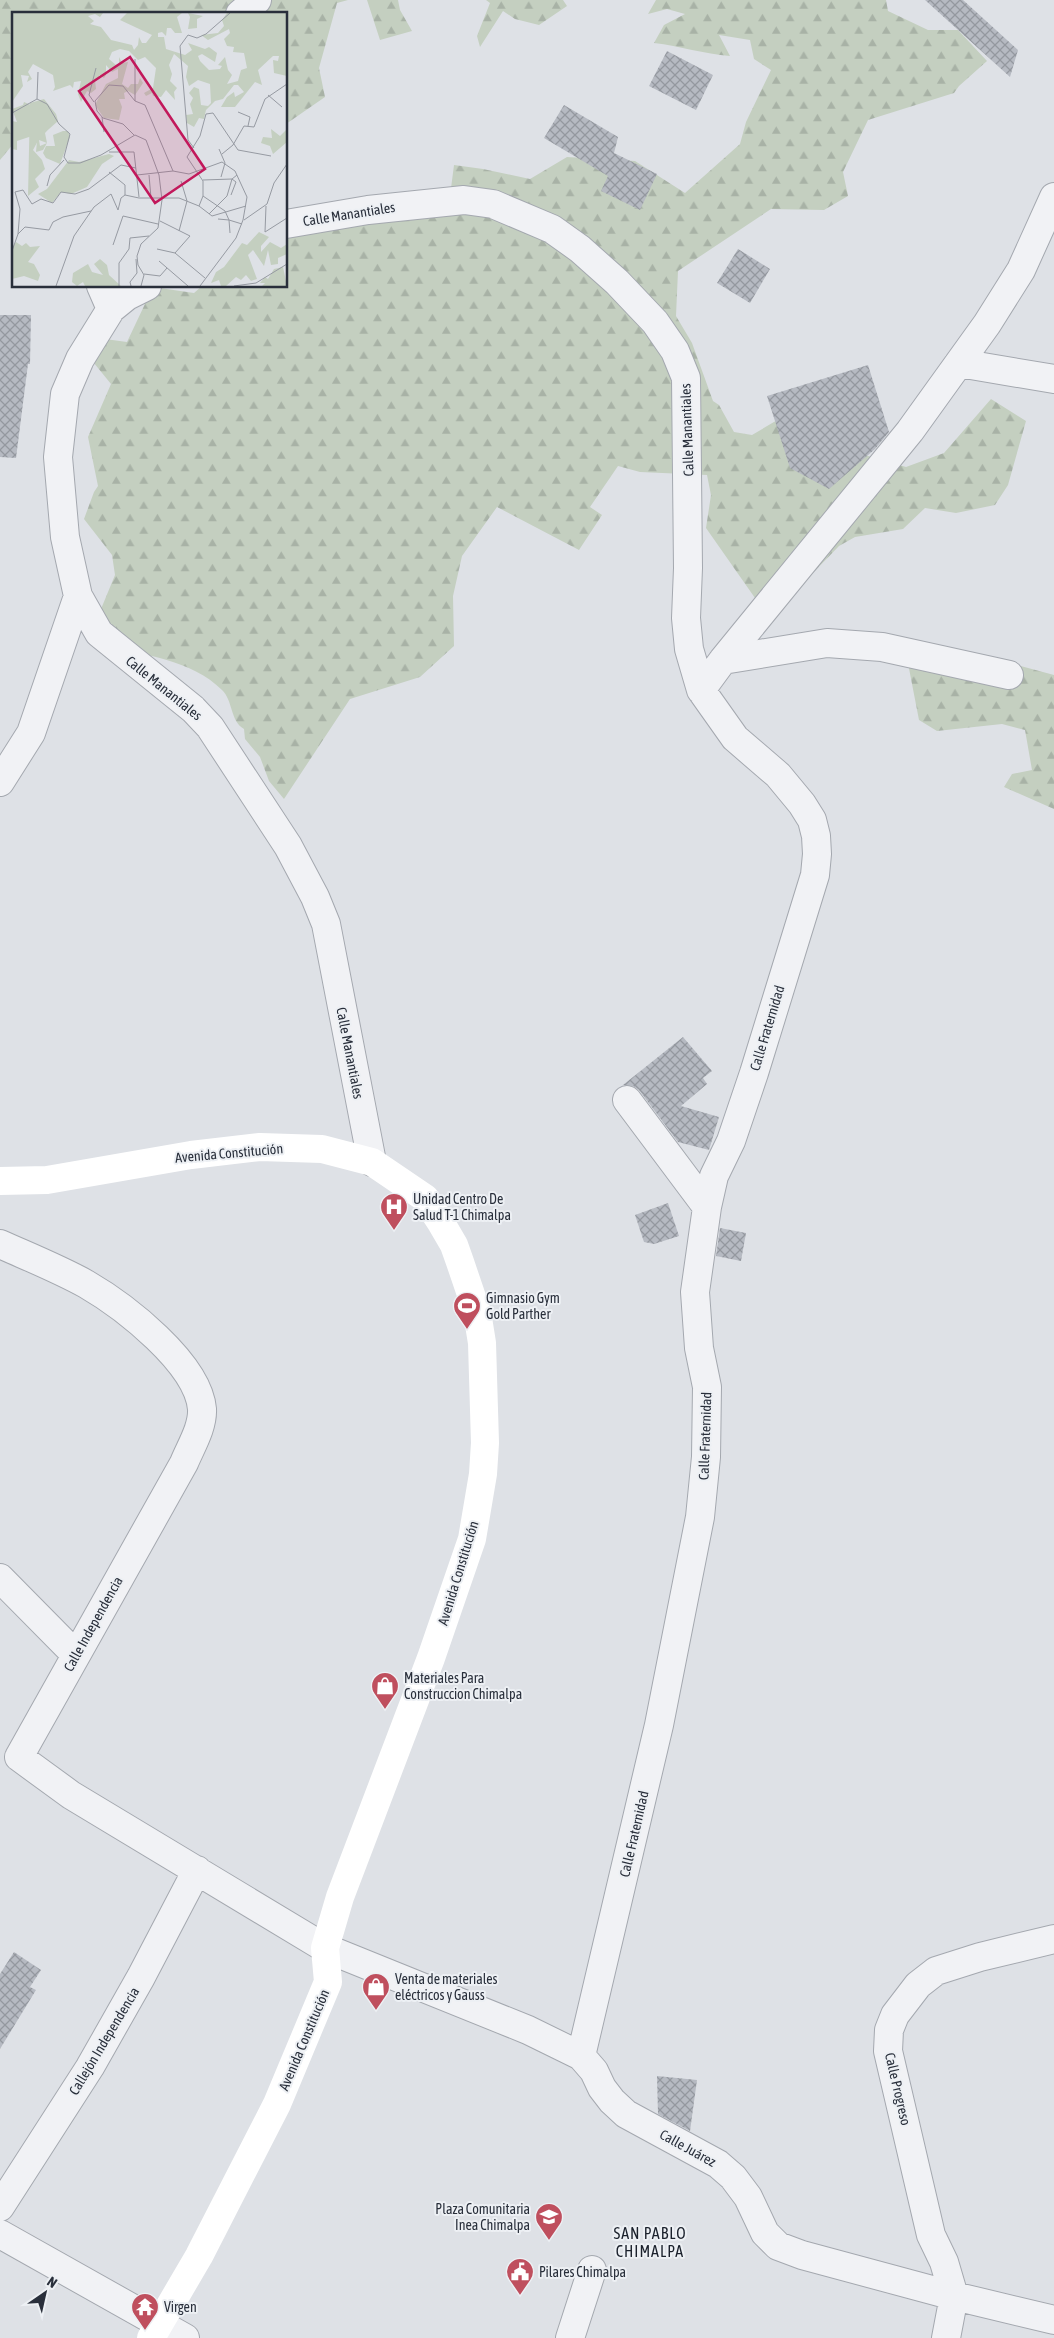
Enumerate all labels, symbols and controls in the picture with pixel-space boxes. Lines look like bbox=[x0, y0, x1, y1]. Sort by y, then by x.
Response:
inset map bbox=[12, 12, 288, 288]
street label: Calle Manantiales bbox=[302, 199, 396, 229]
street label: Calle Manantiales bbox=[677, 383, 697, 477]
street label: Calle Manantiales bbox=[123, 653, 205, 724]
street label: Calle Fraternidad bbox=[746, 983, 788, 1073]
street label: Calle Manantiales bbox=[333, 1006, 367, 1100]
street label: Avenida Constitución bbox=[174, 1140, 284, 1166]
place label: Unidad Centro De Salud T-1 Chimalpa bbox=[413, 1191, 511, 1223]
hospital icon: Unidad Centro De Salud T-1 Chimalpa bbox=[379, 1192, 409, 1231]
place label: Gimnasio Gym Gold Parther bbox=[486, 1290, 560, 1322]
sports icon: Gimnasio Gym Gold Parther bbox=[452, 1291, 482, 1330]
street label: Calle Fraternidad bbox=[695, 1392, 715, 1480]
street label: Avenida Constitución bbox=[435, 1519, 481, 1627]
street label: Calle Independencia bbox=[60, 1574, 126, 1674]
place label: Materiales Para Construccion Chimalpa bbox=[404, 1670, 522, 1702]
shop icon: Materiales Para Construccion Chimalpa bbox=[370, 1671, 400, 1710]
street label: Calle Fraternidad bbox=[616, 1789, 652, 1879]
place label: Venta de materiales eléctricos y Gauss bbox=[395, 1971, 498, 2003]
shop icon: Venta de materiales eléctricos y Gauss bbox=[361, 1972, 391, 2011]
street label: Callejón Independencia bbox=[66, 1984, 142, 2098]
street label: Avenida Constitución bbox=[275, 1987, 333, 2093]
street label: Calle Progreso bbox=[882, 2051, 914, 2127]
street label: Calle Juárez bbox=[657, 2126, 719, 2170]
place label: Plaza Comunitaria Inea Chimalpa bbox=[435, 2201, 530, 2233]
school or university icon: Plaza Comunitaria Inea Chimalpa bbox=[534, 2202, 564, 2241]
district label: SAN PABLO CHIMALPA bbox=[613, 2224, 687, 2260]
public building icon: Pilares Chimalpa bbox=[505, 2257, 535, 2296]
place label: Pilares Chimalpa bbox=[539, 2264, 626, 2280]
north arrow bbox=[20, 2268, 70, 2318]
text: N bbox=[44, 2273, 60, 2291]
temple icon: Virgen bbox=[130, 2292, 160, 2331]
place label: Virgen bbox=[164, 2299, 197, 2315]

